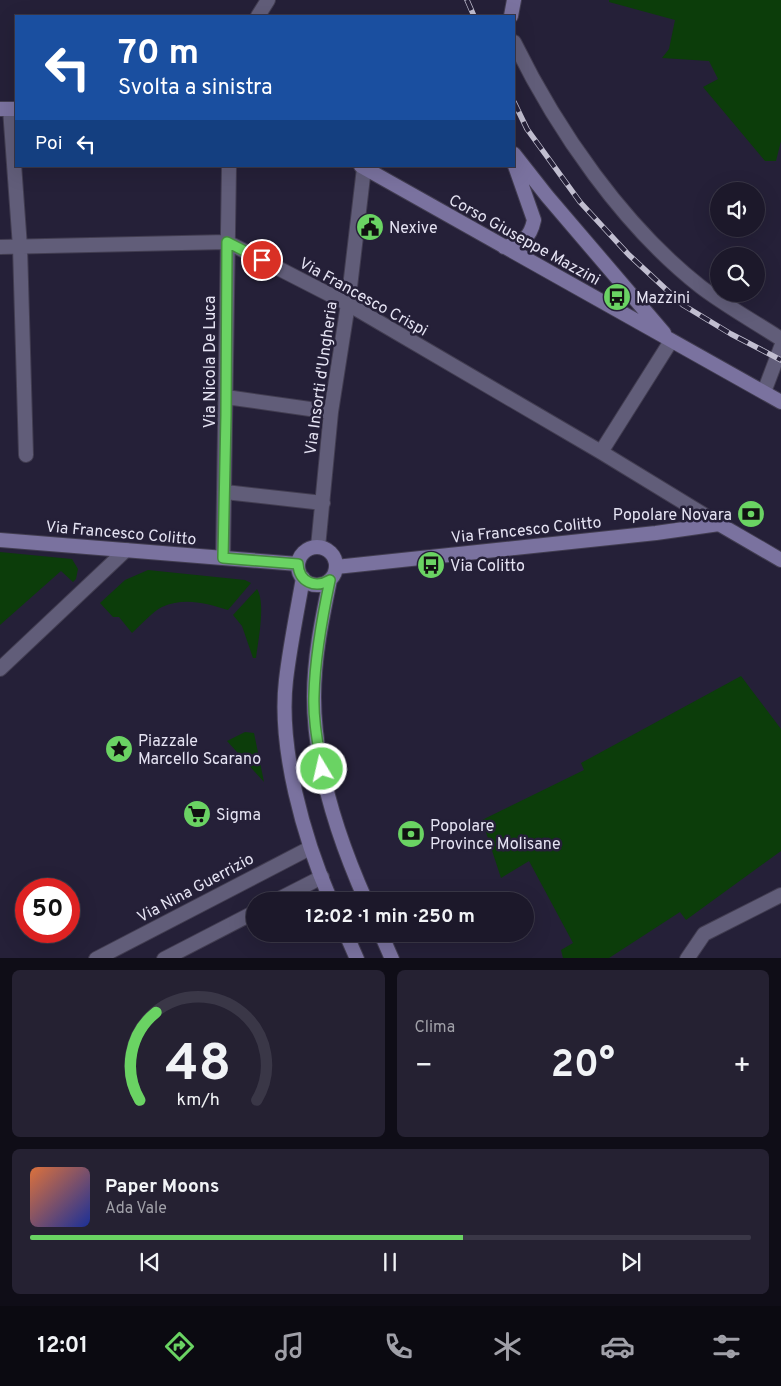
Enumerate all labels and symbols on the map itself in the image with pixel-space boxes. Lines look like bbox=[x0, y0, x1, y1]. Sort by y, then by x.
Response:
street label: Corso Giuseppe Mazzini bbox=[445, 191, 603, 291]
public building icon: Nexive bbox=[355, 212, 385, 242]
place label: Nexive bbox=[389, 219, 438, 239]
pin bbox=[241, 239, 283, 281]
street label: Via Francesco Crispi bbox=[295, 254, 431, 341]
bus stop icon: Mazzini bbox=[602, 282, 632, 312]
place label: Mazzini bbox=[636, 289, 690, 309]
street label: Via Nicola De Luca bbox=[201, 296, 221, 428]
street label: Via Insorti d'Ungheria bbox=[301, 300, 343, 456]
bank icon: Popolare Novara bbox=[736, 499, 766, 529]
place label: Popolare Novara bbox=[613, 506, 732, 526]
street label: Via Francesco Colitto bbox=[450, 513, 603, 549]
street label: Via Francesco Colitto bbox=[45, 517, 197, 551]
bus stop icon: Via Colitto bbox=[416, 550, 446, 580]
place label: Via Colitto bbox=[450, 557, 525, 577]
place label: Piazzale Marcello Scarano bbox=[138, 732, 261, 770]
place icon: Piazzale Marcello Scarano bbox=[104, 734, 134, 764]
position arrow bbox=[295, 742, 347, 794]
supermarket icon: Sigma bbox=[182, 799, 212, 829]
place label: Sigma bbox=[216, 806, 261, 826]
place label: Popolare Province Molisane bbox=[430, 817, 561, 855]
bank icon: Popolare Province Molisane bbox=[396, 819, 426, 849]
street label: Via Nina Guerrizio bbox=[134, 850, 258, 928]
speed limit sign: 50 bbox=[15, 878, 80, 943]

